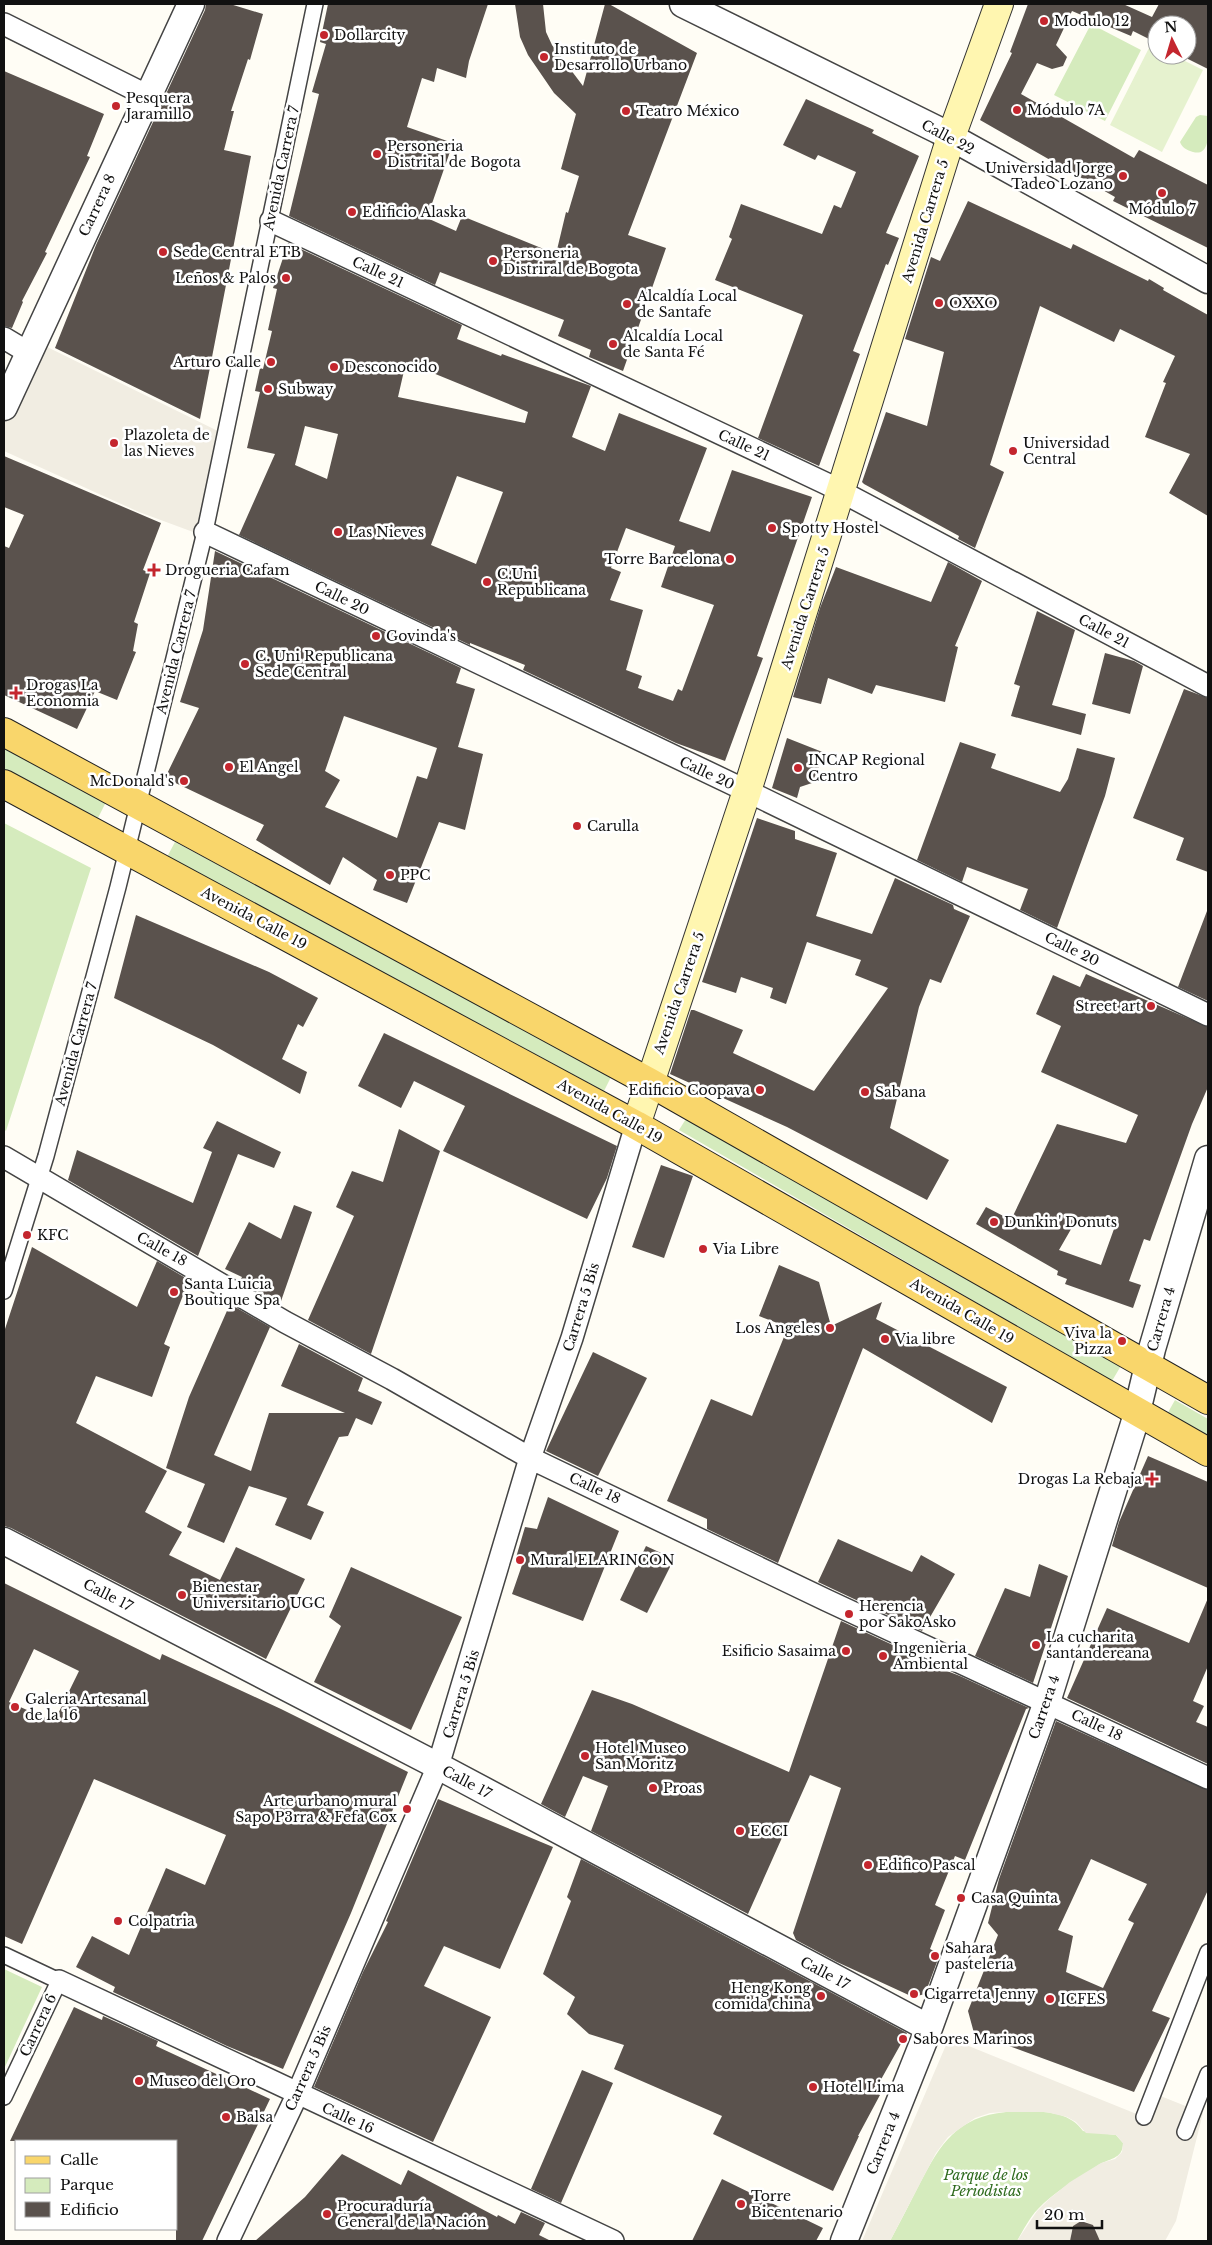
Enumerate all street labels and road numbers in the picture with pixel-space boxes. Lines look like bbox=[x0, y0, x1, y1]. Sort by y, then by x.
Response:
street label: Avenida Carrera 7 bbox=[259, 103, 303, 233]
street label: Calle 22 bbox=[918, 116, 978, 158]
street label: Avenida Carrera 5 bbox=[897, 157, 952, 286]
street label: Carrera 8 bbox=[75, 171, 119, 239]
street label: Calle 21 bbox=[349, 252, 407, 292]
street label: Calle 21 bbox=[715, 425, 773, 465]
street label: Avenida Carrera 5 bbox=[776, 544, 833, 673]
street label: Calle 20 bbox=[312, 577, 372, 619]
street label: Avenida Carrera 7 bbox=[152, 587, 200, 717]
street label: Calle 21 bbox=[1075, 610, 1133, 652]
street label: Calle 20 bbox=[677, 752, 737, 794]
street label: Avenida Calle 19 bbox=[197, 882, 310, 953]
street label: Calle 20 bbox=[1042, 928, 1102, 970]
street label: Avenida Carrera 5 bbox=[649, 929, 708, 1057]
street label: Avenida Carrera 7 bbox=[51, 979, 101, 1109]
street label: Avenida Calle 19 bbox=[554, 1074, 666, 1147]
street label: Calle 18 bbox=[134, 1228, 190, 1270]
street label: Carrera 5 Bis bbox=[559, 1260, 603, 1354]
street label: Avenida Calle 19 bbox=[906, 1273, 1017, 1348]
street label: Carrera 4 bbox=[1143, 1284, 1179, 1354]
street label: Calle 18 bbox=[566, 1468, 624, 1508]
street label: Calle 17 bbox=[80, 1575, 137, 1616]
street label: Carrera 5 Bis bbox=[439, 1647, 483, 1741]
street label: Carrera 4 bbox=[1025, 1673, 1063, 1741]
street label: Calle 18 bbox=[1068, 1705, 1126, 1745]
street label: Calle 17 bbox=[439, 1762, 496, 1803]
street label: Calle 17 bbox=[797, 1953, 854, 1994]
street label: Carrera 6 bbox=[16, 1991, 60, 2059]
street label: Carrera 5 Bis bbox=[281, 2022, 335, 2114]
street label: Calle 16 bbox=[319, 2099, 377, 2137]
street label: Carrera 4 bbox=[862, 2109, 904, 2177]

